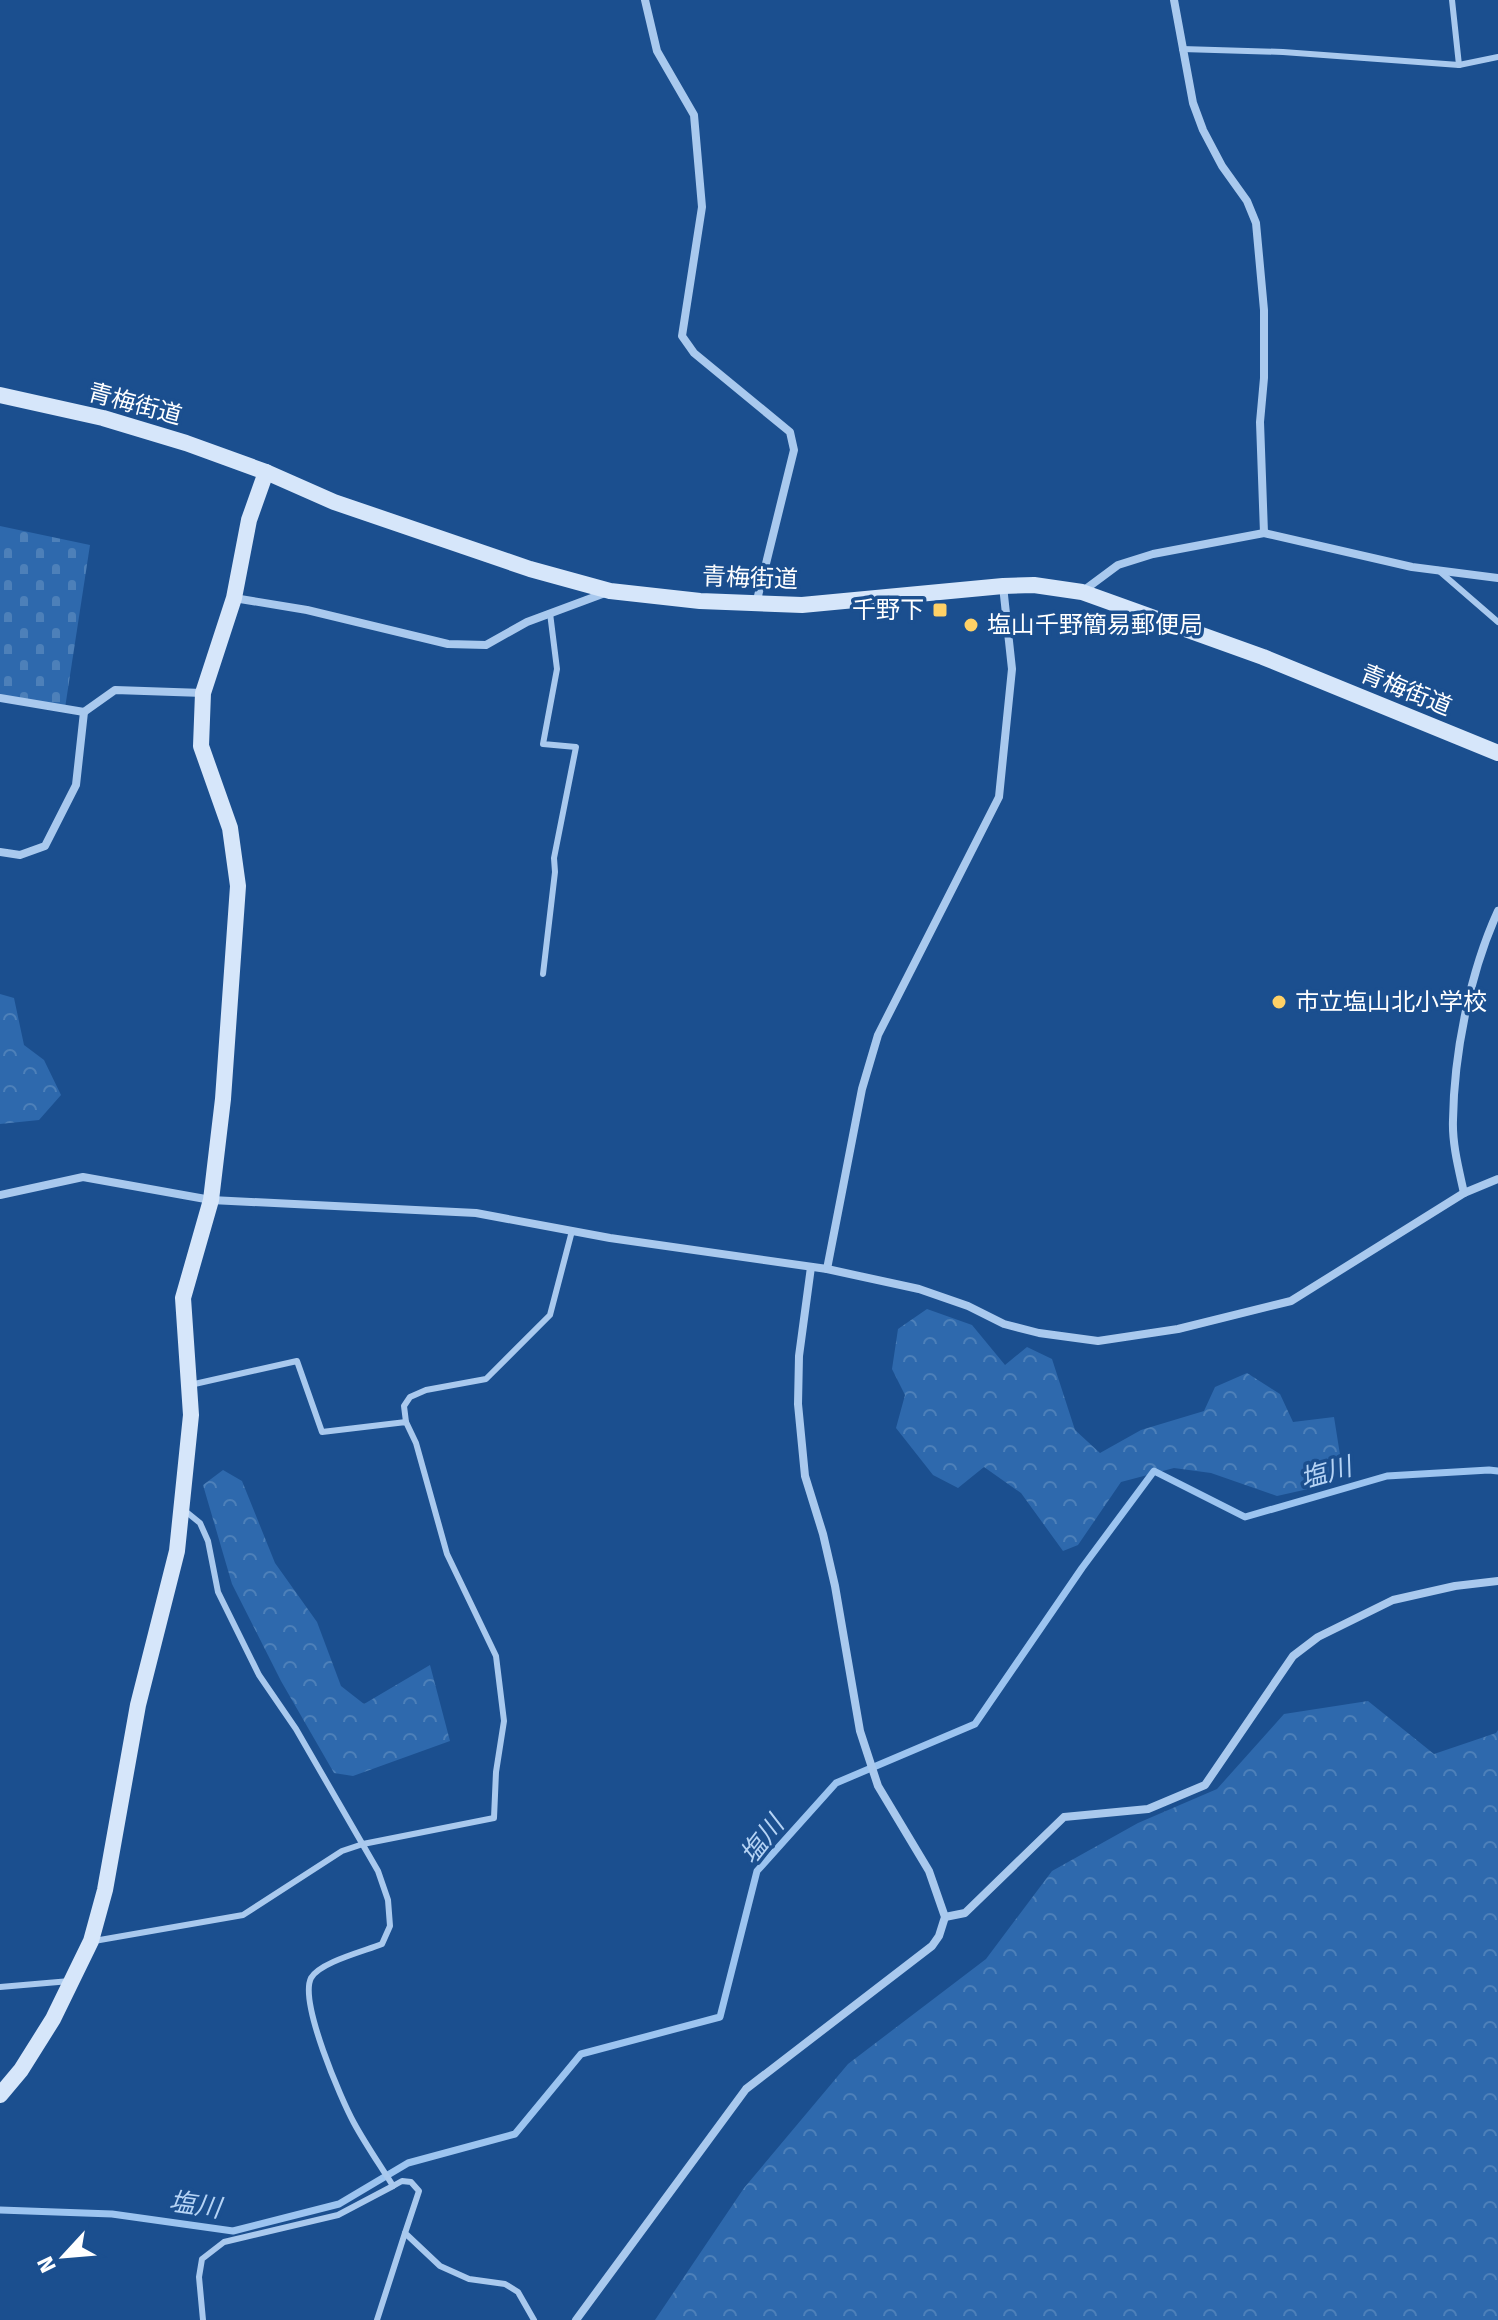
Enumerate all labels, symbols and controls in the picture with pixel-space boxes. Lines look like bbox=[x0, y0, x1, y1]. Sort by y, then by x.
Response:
street label: 青梅街道 bbox=[85, 378, 185, 430]
street label: 青梅街道 bbox=[702, 562, 798, 594]
place label: 千野下 bbox=[852, 596, 924, 624]
marker: 千野下 bbox=[931, 601, 949, 619]
place label: 塩山千野簡易郵便局 bbox=[987, 611, 1203, 639]
marker: 塩山千野簡易郵便局 bbox=[962, 616, 980, 634]
street label: 青梅街道 bbox=[1356, 659, 1456, 721]
place label: 市立塩山北小学校 bbox=[1295, 988, 1487, 1016]
marker: 市立塩山北小学校 bbox=[1270, 993, 1288, 1011]
water label: 塩川 bbox=[1297, 1450, 1358, 1495]
water label: 塩川 bbox=[734, 1808, 792, 1870]
water label: 塩川 bbox=[167, 2186, 226, 2224]
north arrow bbox=[24, 2216, 104, 2296]
text: N bbox=[31, 2252, 62, 2277]

